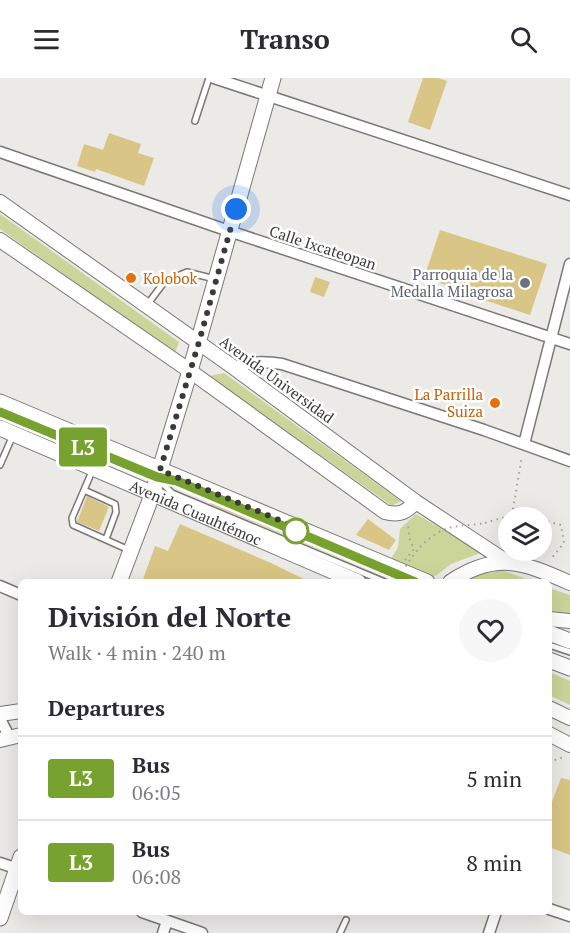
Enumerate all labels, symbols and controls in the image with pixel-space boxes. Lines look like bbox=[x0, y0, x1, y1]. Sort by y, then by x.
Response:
text: Transo bbox=[240, 21, 330, 57]
icon: menu bbox=[30, 23, 63, 56]
icon: search bbox=[507, 23, 540, 56]
your location bbox=[221, 194, 251, 224]
street label: Calle Ixcateopan bbox=[267, 220, 379, 274]
place label: Parroquia de la Medalla Milagrosa bbox=[391, 264, 513, 301]
place label: Kolobok bbox=[143, 268, 198, 288]
marker: Kolobok bbox=[124, 271, 138, 285]
marker: Parroquia de la Medalla Milagrosa bbox=[518, 276, 532, 290]
street label: Avenida Universidad bbox=[216, 331, 338, 427]
place label: La Parrilla Suiza bbox=[414, 384, 483, 421]
marker: La Parrilla Suiza bbox=[488, 396, 502, 410]
line badge: L3 bbox=[56, 428, 110, 466]
text: L3 bbox=[71, 433, 95, 461]
street label: Avenida Cuauhtémoc bbox=[127, 475, 265, 549]
map controls bbox=[498, 507, 552, 561]
button: layers bbox=[498, 507, 552, 561]
unlabelled marker bbox=[283, 518, 309, 544]
text: División del Norte bbox=[48, 598, 291, 635]
button: heart bbox=[459, 599, 522, 662]
text: Walk · 4 min · 240 m bbox=[48, 639, 226, 666]
text: Departures bbox=[48, 693, 165, 722]
text: Bus bbox=[132, 750, 170, 779]
text: L3 bbox=[69, 764, 93, 792]
text: 5 min bbox=[466, 764, 522, 793]
text: 06:05 bbox=[132, 779, 181, 806]
text: Bus bbox=[132, 834, 170, 863]
text: L3 bbox=[69, 848, 93, 876]
text: 8 min bbox=[466, 848, 522, 877]
text: 06:08 bbox=[132, 863, 181, 890]

